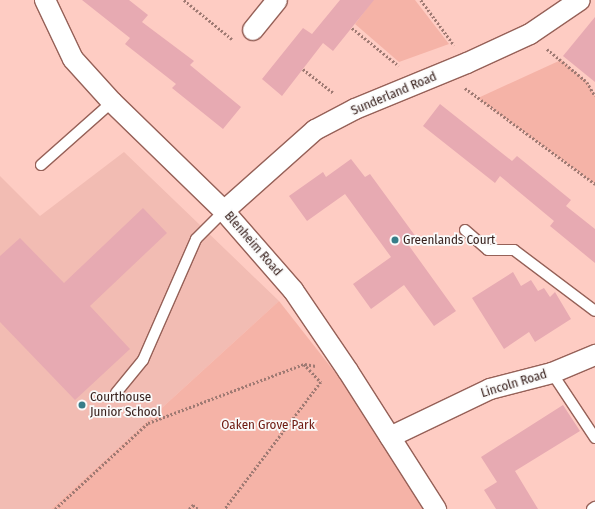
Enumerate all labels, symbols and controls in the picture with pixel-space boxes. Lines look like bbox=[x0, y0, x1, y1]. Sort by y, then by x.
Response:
street label: Sunderland Road bbox=[349, 69, 439, 119]
street label: Blenheim Road bbox=[221, 209, 285, 279]
place label: Greenlands Court bbox=[403, 232, 495, 248]
marker: Greenlands Court bbox=[390, 235, 400, 245]
street label: Lincoln Road bbox=[479, 367, 549, 401]
place label: Courthouse Junior School bbox=[90, 390, 161, 421]
marker: Courthouse Junior School bbox=[77, 400, 87, 410]
park label: Oaken Grove Park bbox=[221, 417, 315, 433]

